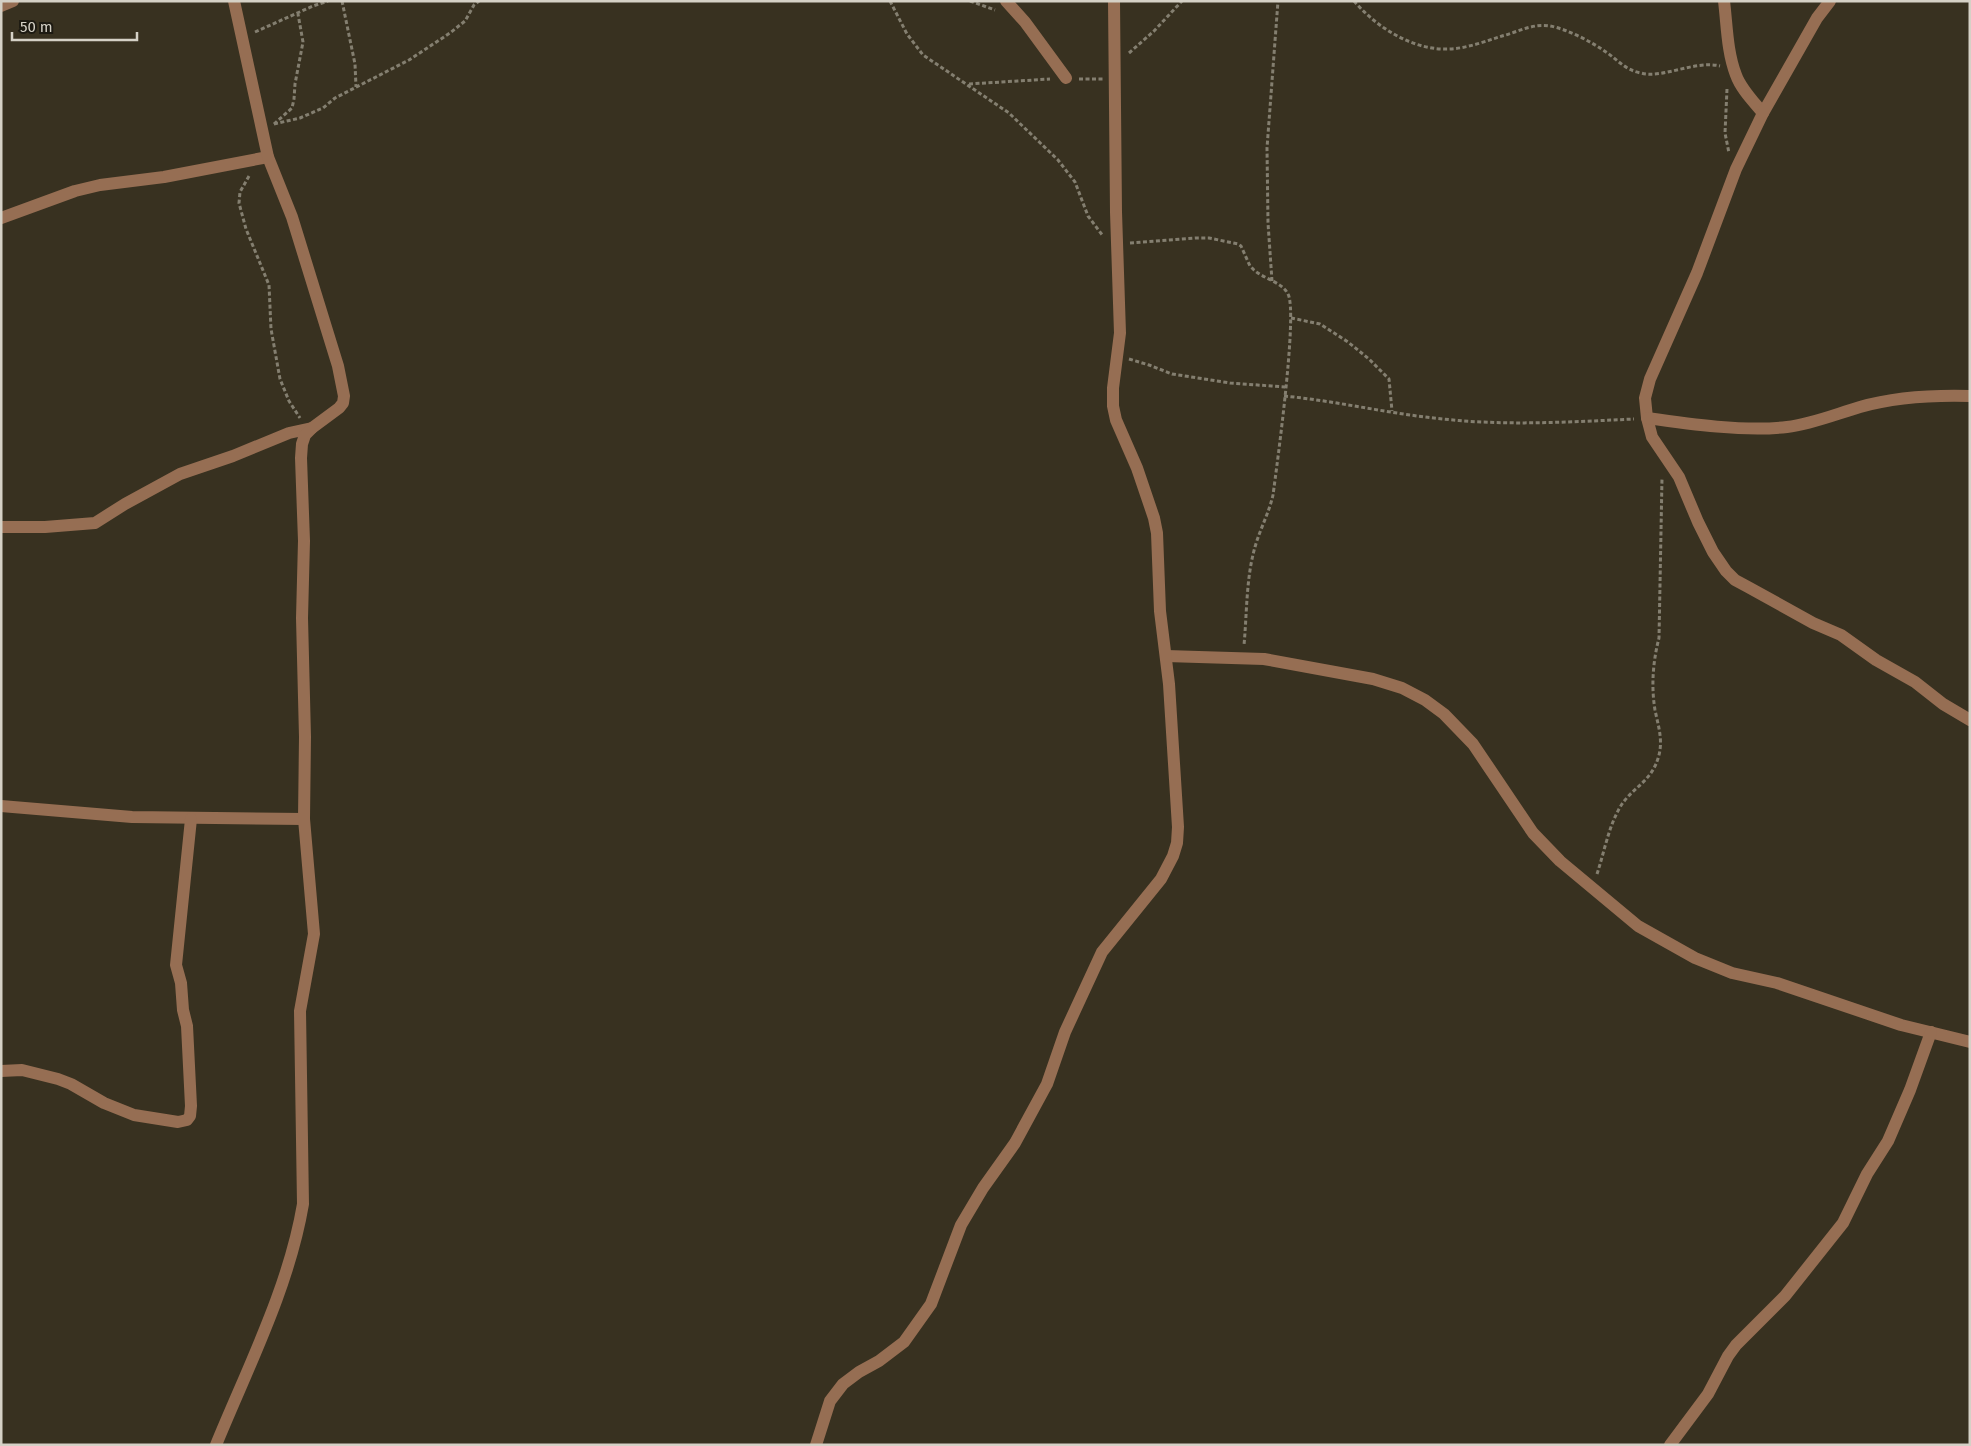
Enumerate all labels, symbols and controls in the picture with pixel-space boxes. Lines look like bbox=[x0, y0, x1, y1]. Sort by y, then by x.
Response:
scale bar bbox=[12, 10, 138, 42]
text: 50 m bbox=[20, 18, 53, 36]

